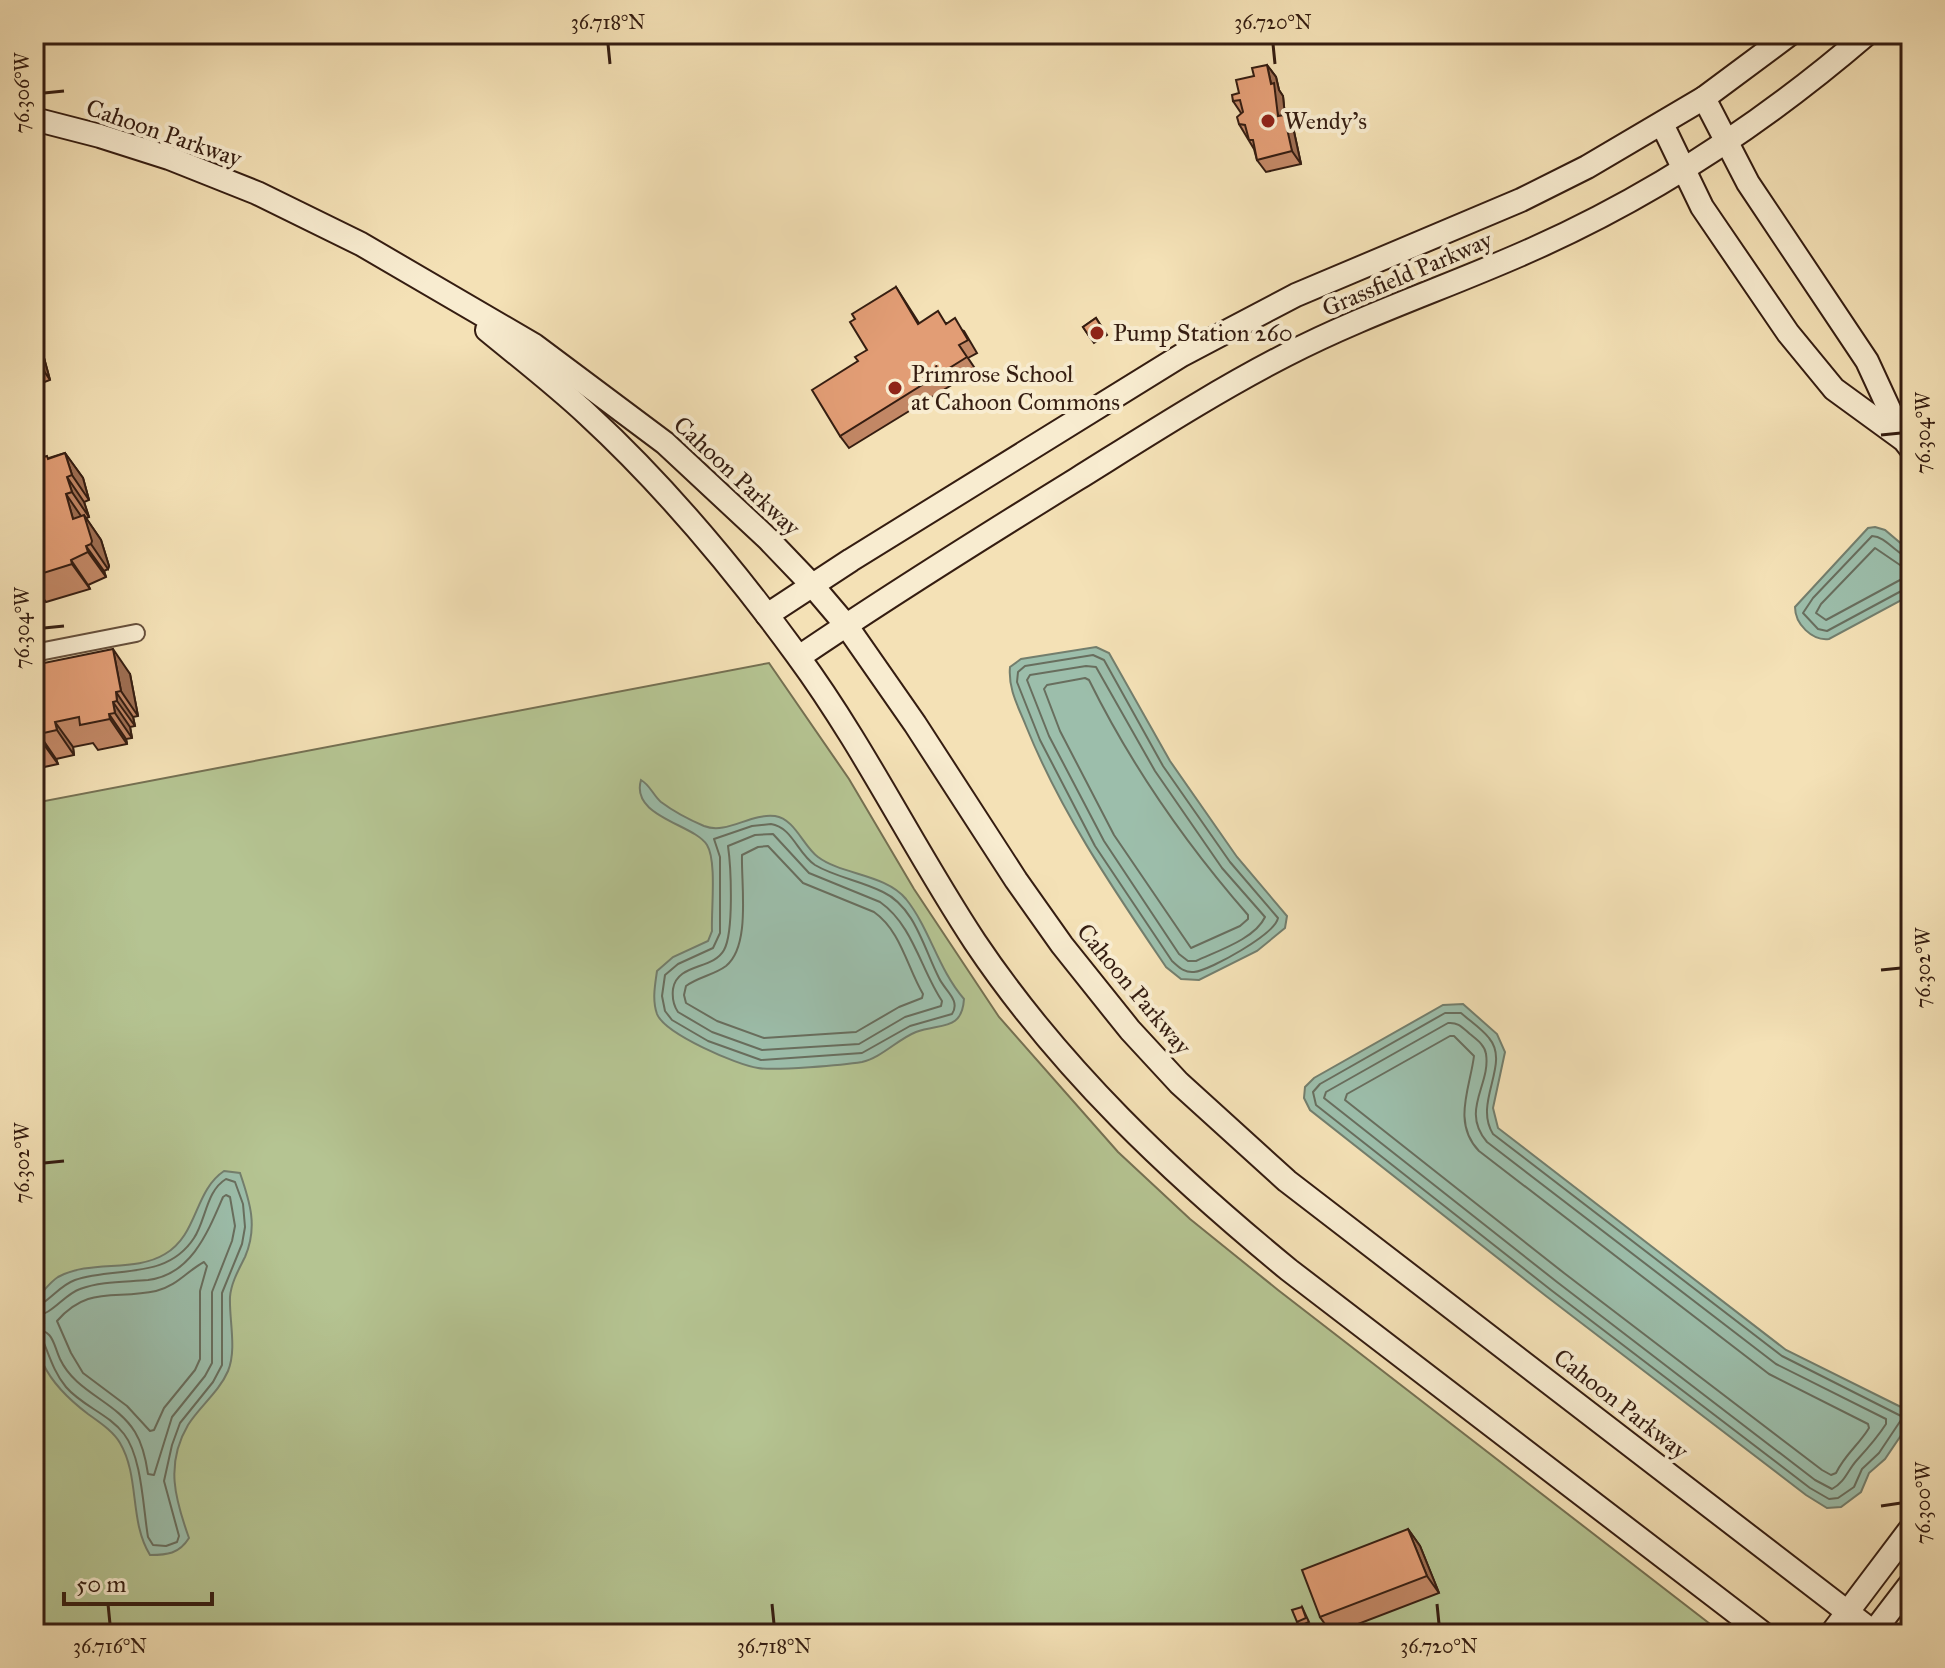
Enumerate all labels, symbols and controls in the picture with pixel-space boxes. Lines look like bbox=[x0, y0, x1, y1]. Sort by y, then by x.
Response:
text: 36.718°N bbox=[571, 10, 645, 34]
text: 36.720°N bbox=[1234, 10, 1312, 34]
text: 76.306°W bbox=[10, 51, 34, 134]
street label: Cahoon Parkway bbox=[82, 92, 246, 174]
place label: Wendy's bbox=[1284, 106, 1367, 136]
marker: Wendy's bbox=[1259, 112, 1277, 130]
street label: Grassfield Parkway bbox=[1317, 224, 1497, 323]
place label: Pump Station 260 bbox=[1113, 318, 1293, 348]
marker: Pump Station 260 bbox=[1088, 324, 1106, 342]
place label: Primrose School at Cahoon Commons bbox=[911, 359, 1120, 417]
marker: Primrose School at Cahoon Commons bbox=[886, 379, 904, 397]
text: 76.304°W bbox=[1911, 391, 1935, 474]
street label: Cahoon Parkway bbox=[667, 410, 807, 543]
text: 76.304°W bbox=[10, 586, 34, 669]
street label: Cahoon Parkway bbox=[1070, 917, 1198, 1061]
text: 76.302°W bbox=[1911, 927, 1935, 1008]
text: 76.302°W bbox=[10, 1122, 34, 1203]
street label: Cahoon Parkway bbox=[1548, 1342, 1695, 1466]
text: 76.300°W bbox=[1911, 1461, 1935, 1544]
scale bar bbox=[64, 1556, 212, 1606]
text: 50 m bbox=[76, 1569, 126, 1599]
text: 36.716°N bbox=[73, 1634, 147, 1658]
text: 36.718°N bbox=[737, 1634, 811, 1658]
text: 36.720°N bbox=[1400, 1634, 1478, 1658]

